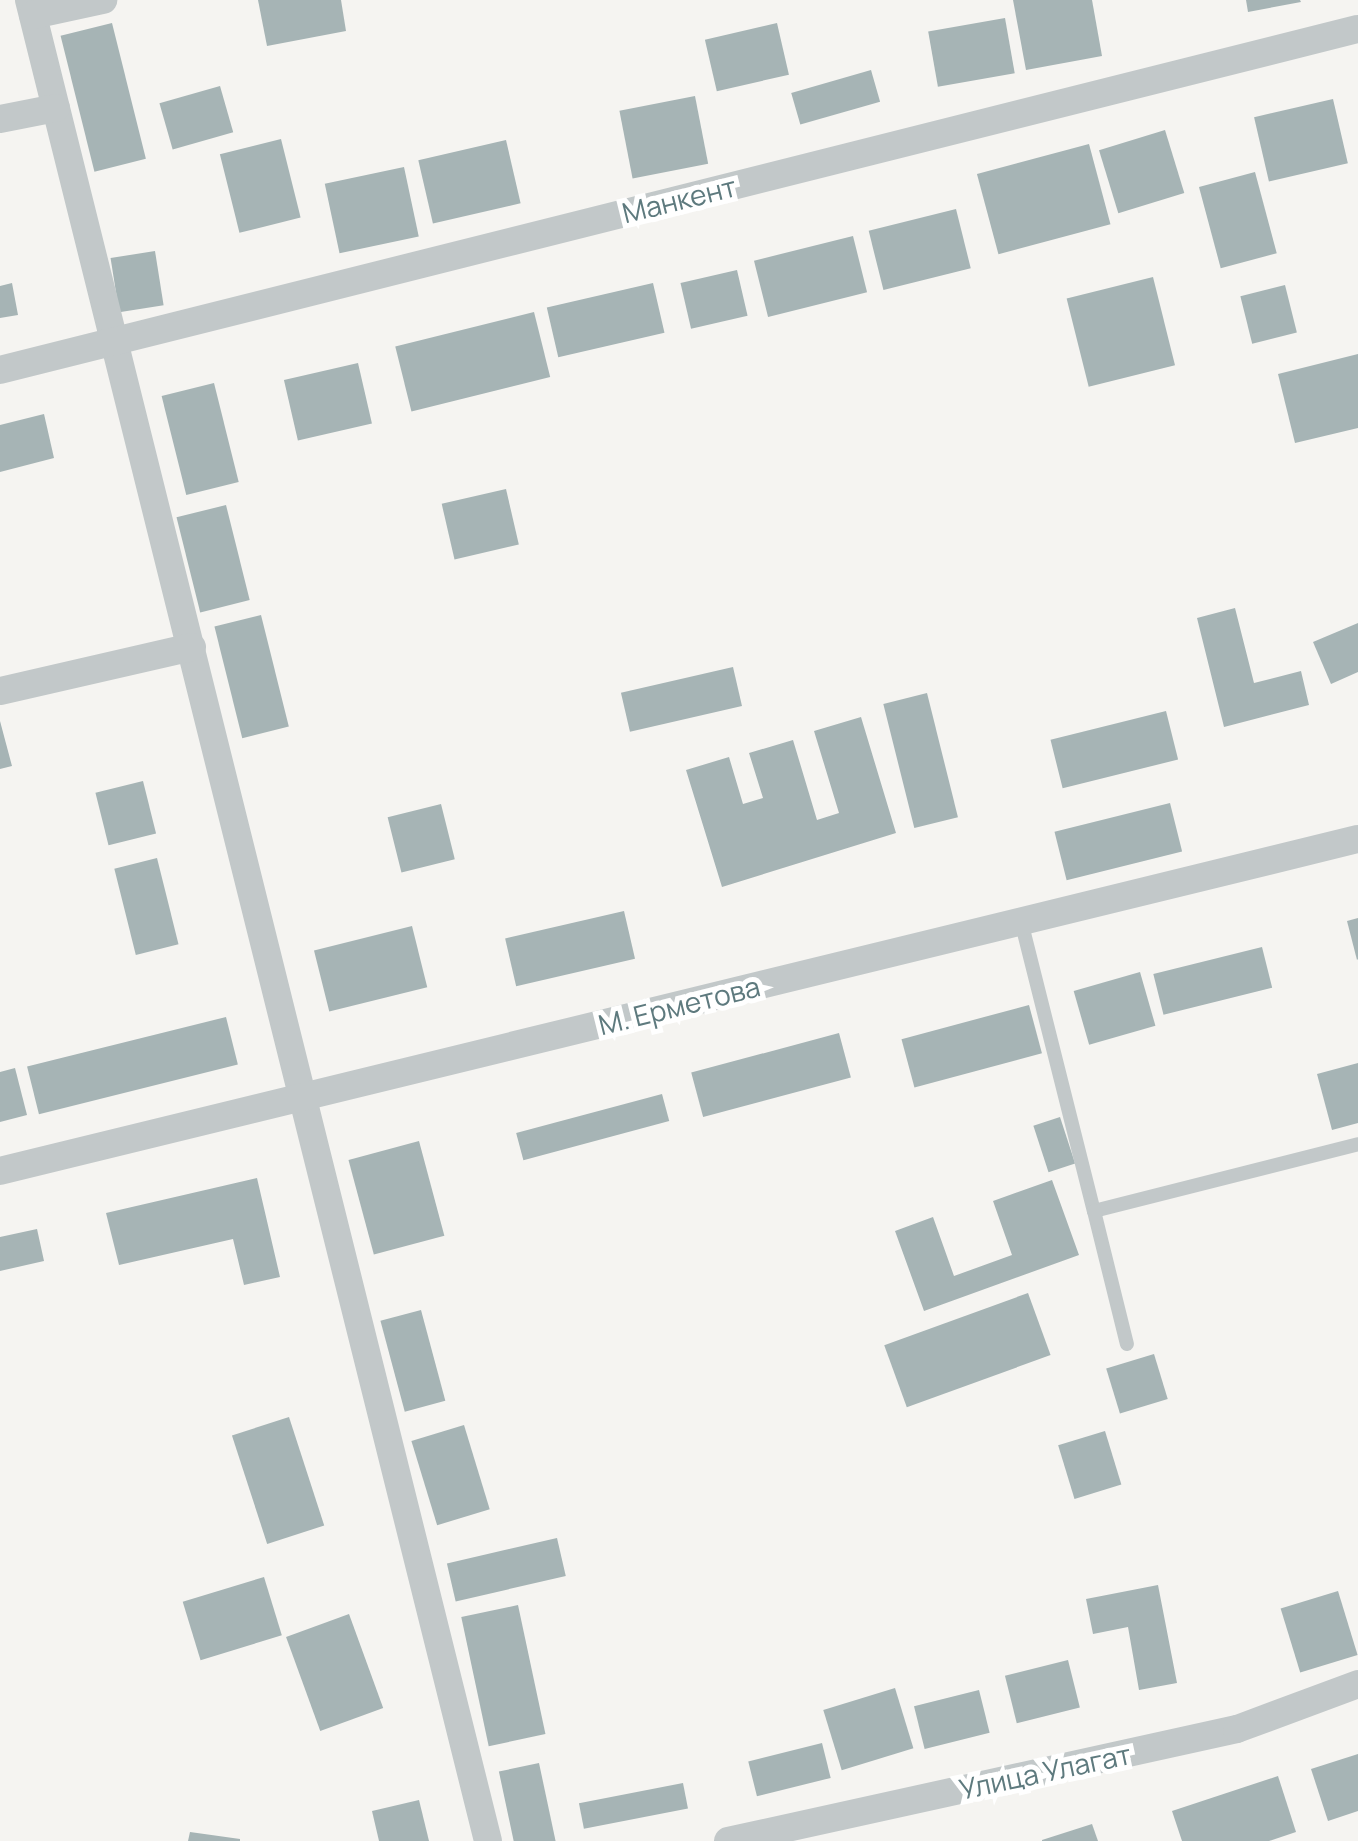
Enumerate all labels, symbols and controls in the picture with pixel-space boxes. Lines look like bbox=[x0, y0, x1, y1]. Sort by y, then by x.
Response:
street label: Манкент bbox=[619, 169, 739, 229]
street label: М. Ерметова bbox=[595, 969, 763, 1041]
street label: Улица Улагат bbox=[956, 1736, 1134, 1806]

